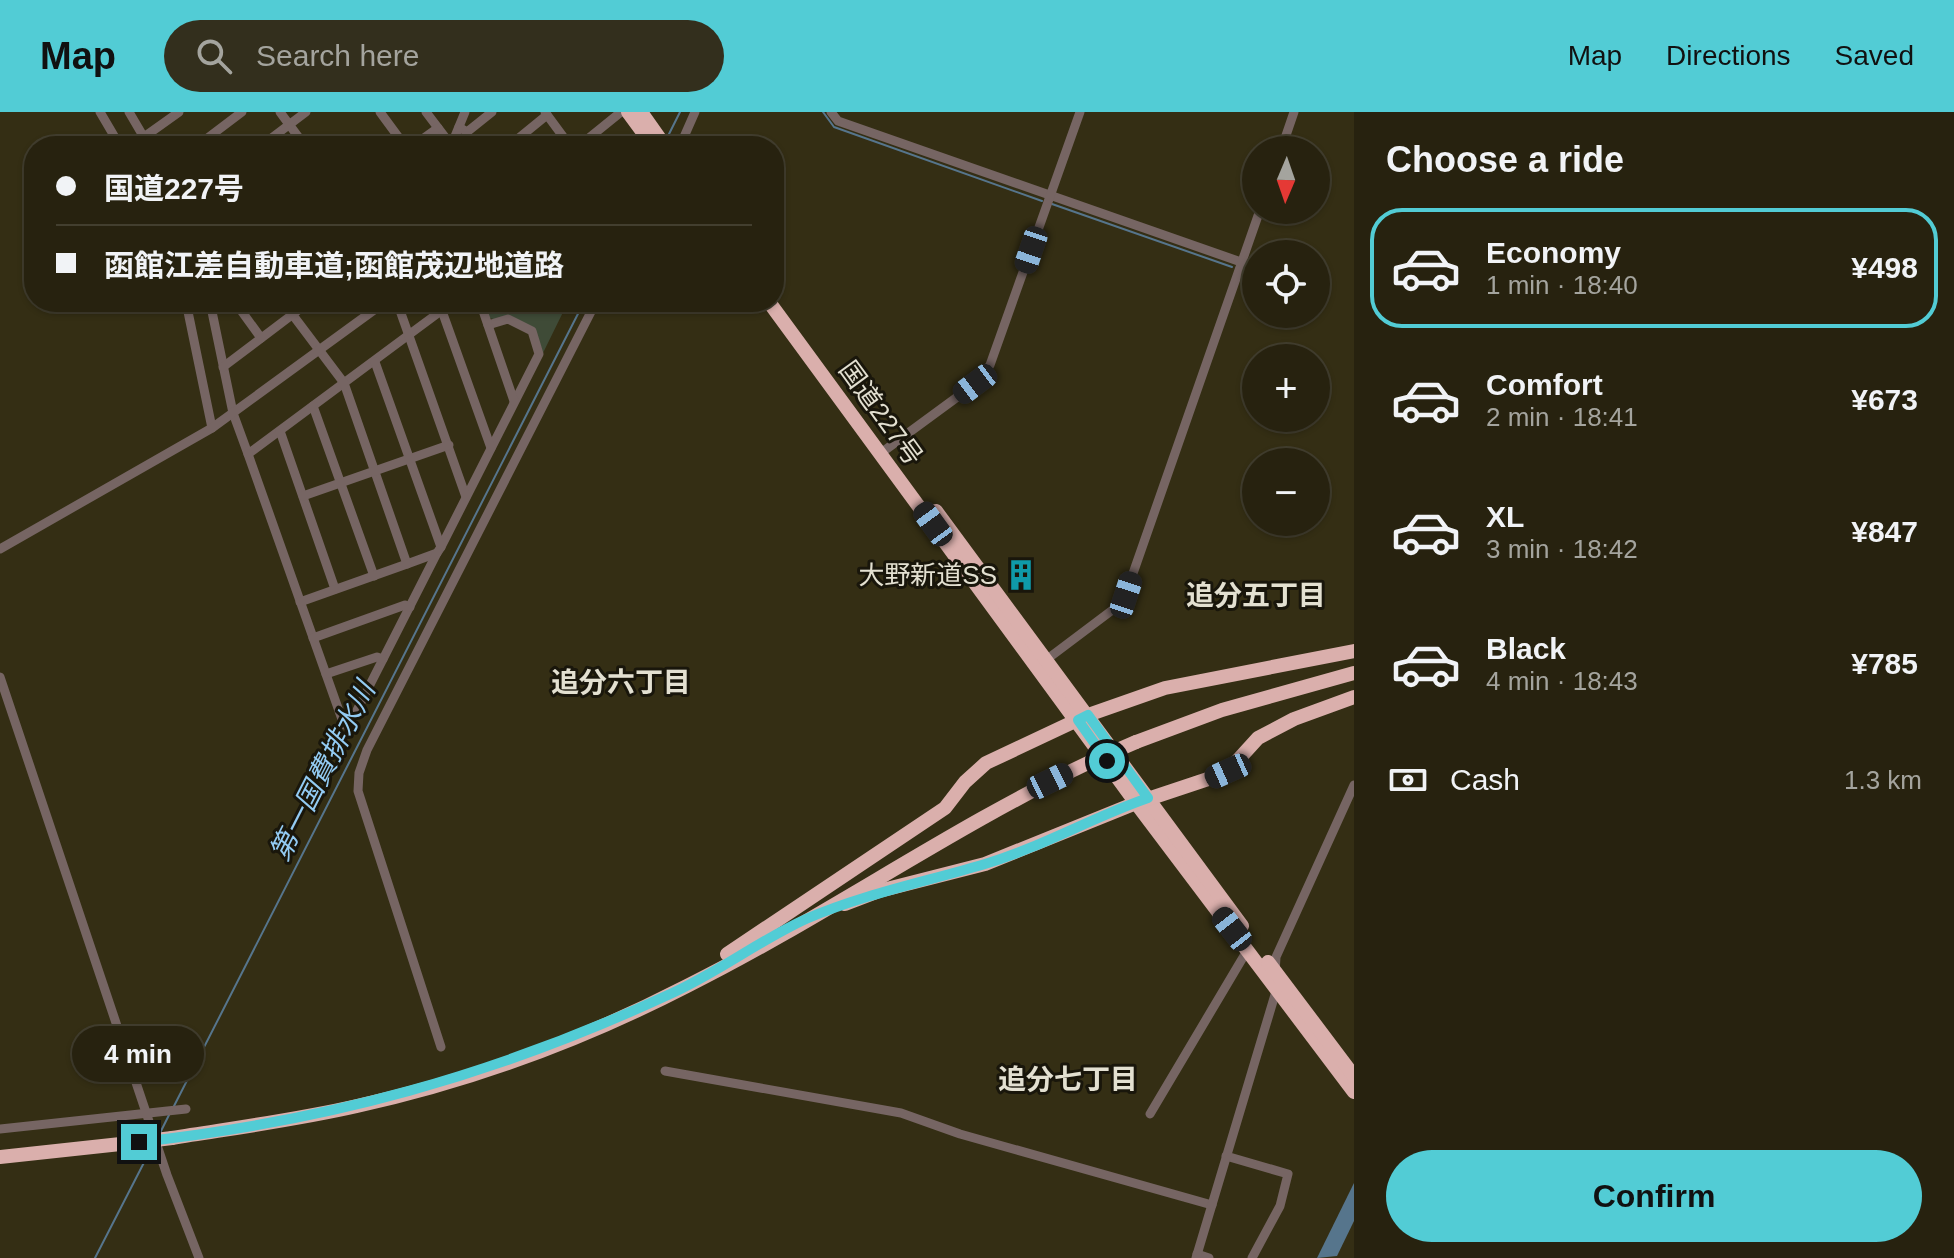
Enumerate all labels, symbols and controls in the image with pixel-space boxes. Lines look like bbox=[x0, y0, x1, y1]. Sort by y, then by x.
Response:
search box bbox=[164, 20, 724, 92]
icon: search bbox=[192, 34, 236, 78]
text: Map bbox=[40, 35, 116, 77]
text: Search here bbox=[256, 39, 419, 72]
text: Map bbox=[1568, 40, 1622, 71]
text: Directions bbox=[1666, 40, 1791, 71]
text: Saved bbox=[1835, 40, 1914, 71]
north arrow bbox=[1242, 136, 1330, 224]
map controls bbox=[1242, 136, 1330, 536]
text: Choose a ride bbox=[1386, 139, 1624, 180]
text: 国道227号 bbox=[104, 172, 244, 205]
car bbox=[1012, 223, 1050, 277]
icon: car bbox=[1390, 232, 1462, 304]
text: Economy bbox=[1486, 236, 1621, 269]
button: locate bbox=[1242, 240, 1330, 328]
text: 函館江差自動車道;函館茂辺地道路 bbox=[104, 249, 564, 282]
text: ¥498 bbox=[1851, 251, 1918, 284]
text: 1 min · 18:40 bbox=[1486, 270, 1638, 300]
button: + bbox=[1242, 344, 1330, 432]
street label: 国道227号 bbox=[833, 355, 929, 471]
car bbox=[949, 360, 1001, 408]
icon: car bbox=[1390, 364, 1462, 436]
text: Comfort bbox=[1486, 368, 1603, 401]
text: ¥673 bbox=[1851, 383, 1918, 416]
text: 2 min · 18:41 bbox=[1486, 402, 1638, 432]
button: − bbox=[1242, 448, 1330, 536]
icon: car bbox=[1390, 496, 1462, 568]
car bbox=[909, 498, 957, 550]
text: XL bbox=[1486, 500, 1524, 533]
text: ¥847 bbox=[1851, 515, 1918, 548]
text: 3 min · 18:42 bbox=[1486, 534, 1638, 564]
building icon: 大野新道SS bbox=[1004, 558, 1038, 592]
place label: 大野新道SS bbox=[858, 560, 997, 590]
car bbox=[1107, 568, 1145, 622]
district label: 追分五丁目 bbox=[1186, 580, 1326, 611]
icon: car bbox=[1390, 628, 1462, 700]
text: Black bbox=[1486, 632, 1566, 665]
text: ¥785 bbox=[1851, 647, 1918, 680]
text: 4 min · 18:43 bbox=[1486, 666, 1638, 696]
district label: 追分六丁目 bbox=[551, 667, 691, 698]
water label: 第一国費排水川 bbox=[264, 674, 382, 866]
route start bbox=[1089, 743, 1125, 779]
car bbox=[1201, 750, 1255, 792]
icon: cash bbox=[1386, 758, 1430, 802]
car bbox=[1023, 760, 1077, 802]
text: Cash bbox=[1450, 763, 1520, 796]
text: 1.3 km bbox=[1844, 765, 1922, 795]
car bbox=[1208, 903, 1256, 955]
callout: 4 min bbox=[73, 1026, 205, 1082]
text: 4 min bbox=[104, 1039, 172, 1069]
district label: 追分七丁目 bbox=[998, 1064, 1138, 1095]
route end bbox=[121, 1124, 157, 1160]
button: Confirm bbox=[1386, 1150, 1922, 1242]

